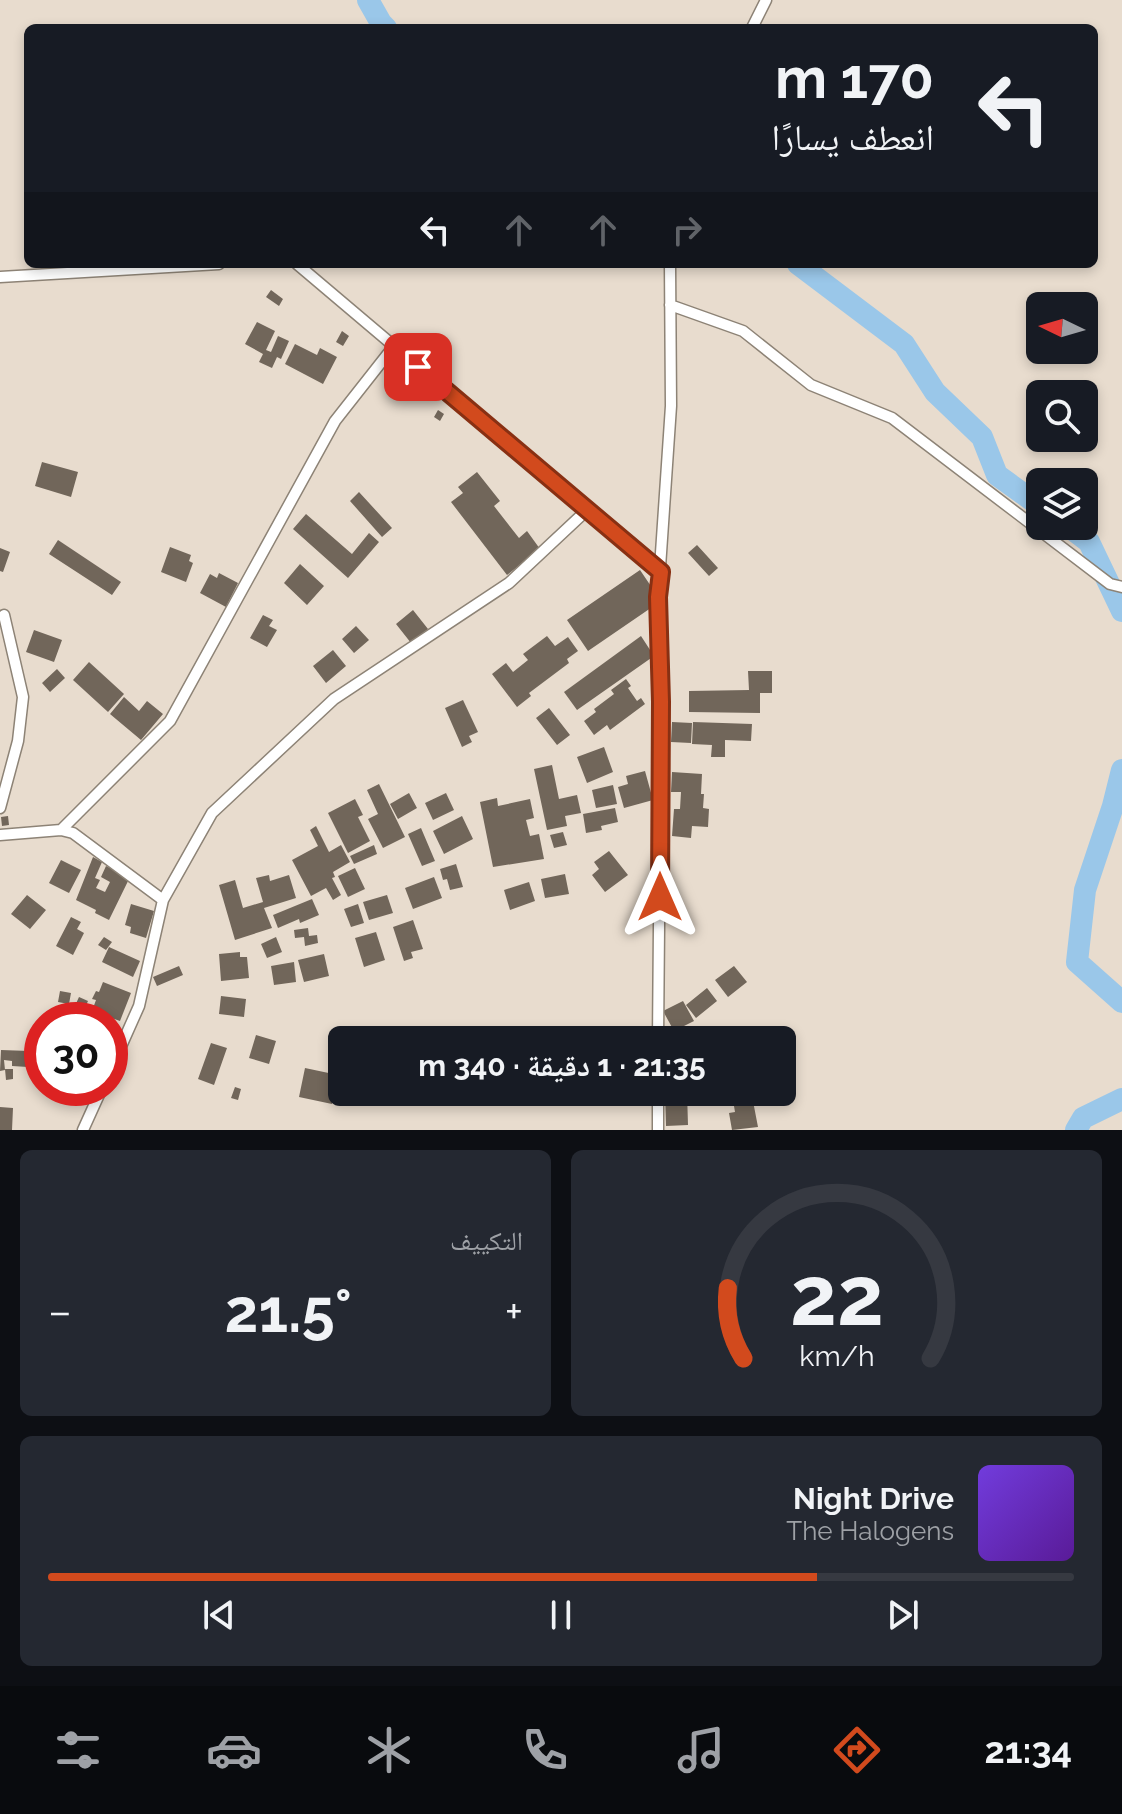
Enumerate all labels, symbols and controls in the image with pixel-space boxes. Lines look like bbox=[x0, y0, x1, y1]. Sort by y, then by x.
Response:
text: 170 m bbox=[775, 45, 934, 111]
icon: left bbox=[962, 56, 1066, 160]
text: انعطف يسارًا bbox=[772, 116, 934, 158]
icon: left bbox=[413, 208, 457, 252]
icon: ahead bbox=[497, 208, 541, 252]
icon: ahead bbox=[581, 208, 625, 252]
icon: right bbox=[665, 208, 709, 252]
north arrow bbox=[1026, 292, 1098, 364]
map controls bbox=[1026, 292, 1098, 540]
pin bbox=[384, 333, 452, 401]
icon: arrive bbox=[396, 345, 440, 389]
button: search bbox=[1026, 380, 1098, 452]
button: layers bbox=[1026, 468, 1098, 540]
position arrow bbox=[618, 855, 702, 939]
speed limit sign: 30 bbox=[24, 1002, 128, 1106]
text: 21:35 · 1 دقيقة · 340 m bbox=[418, 1048, 706, 1083]
text: التكييف bbox=[450, 1226, 523, 1256]
text: 22 bbox=[790, 1247, 883, 1344]
text: 21.5° bbox=[225, 1276, 352, 1346]
text: − bbox=[48, 1286, 72, 1337]
text: + bbox=[505, 1286, 523, 1337]
text: km/h bbox=[799, 1339, 874, 1373]
text: Night Drive bbox=[793, 1481, 954, 1516]
text: The Halogens bbox=[786, 1516, 954, 1546]
icon: previous bbox=[197, 1593, 241, 1637]
icon: pause bbox=[539, 1593, 583, 1637]
icon: next bbox=[881, 1593, 925, 1637]
icon: filters bbox=[50, 1722, 106, 1778]
icon: car bbox=[206, 1722, 262, 1778]
icon: climate bbox=[361, 1722, 417, 1778]
icon: phone bbox=[517, 1722, 573, 1778]
icon: music bbox=[673, 1722, 729, 1778]
icon: directions bbox=[829, 1722, 885, 1778]
text: 21:34 bbox=[985, 1729, 1072, 1771]

